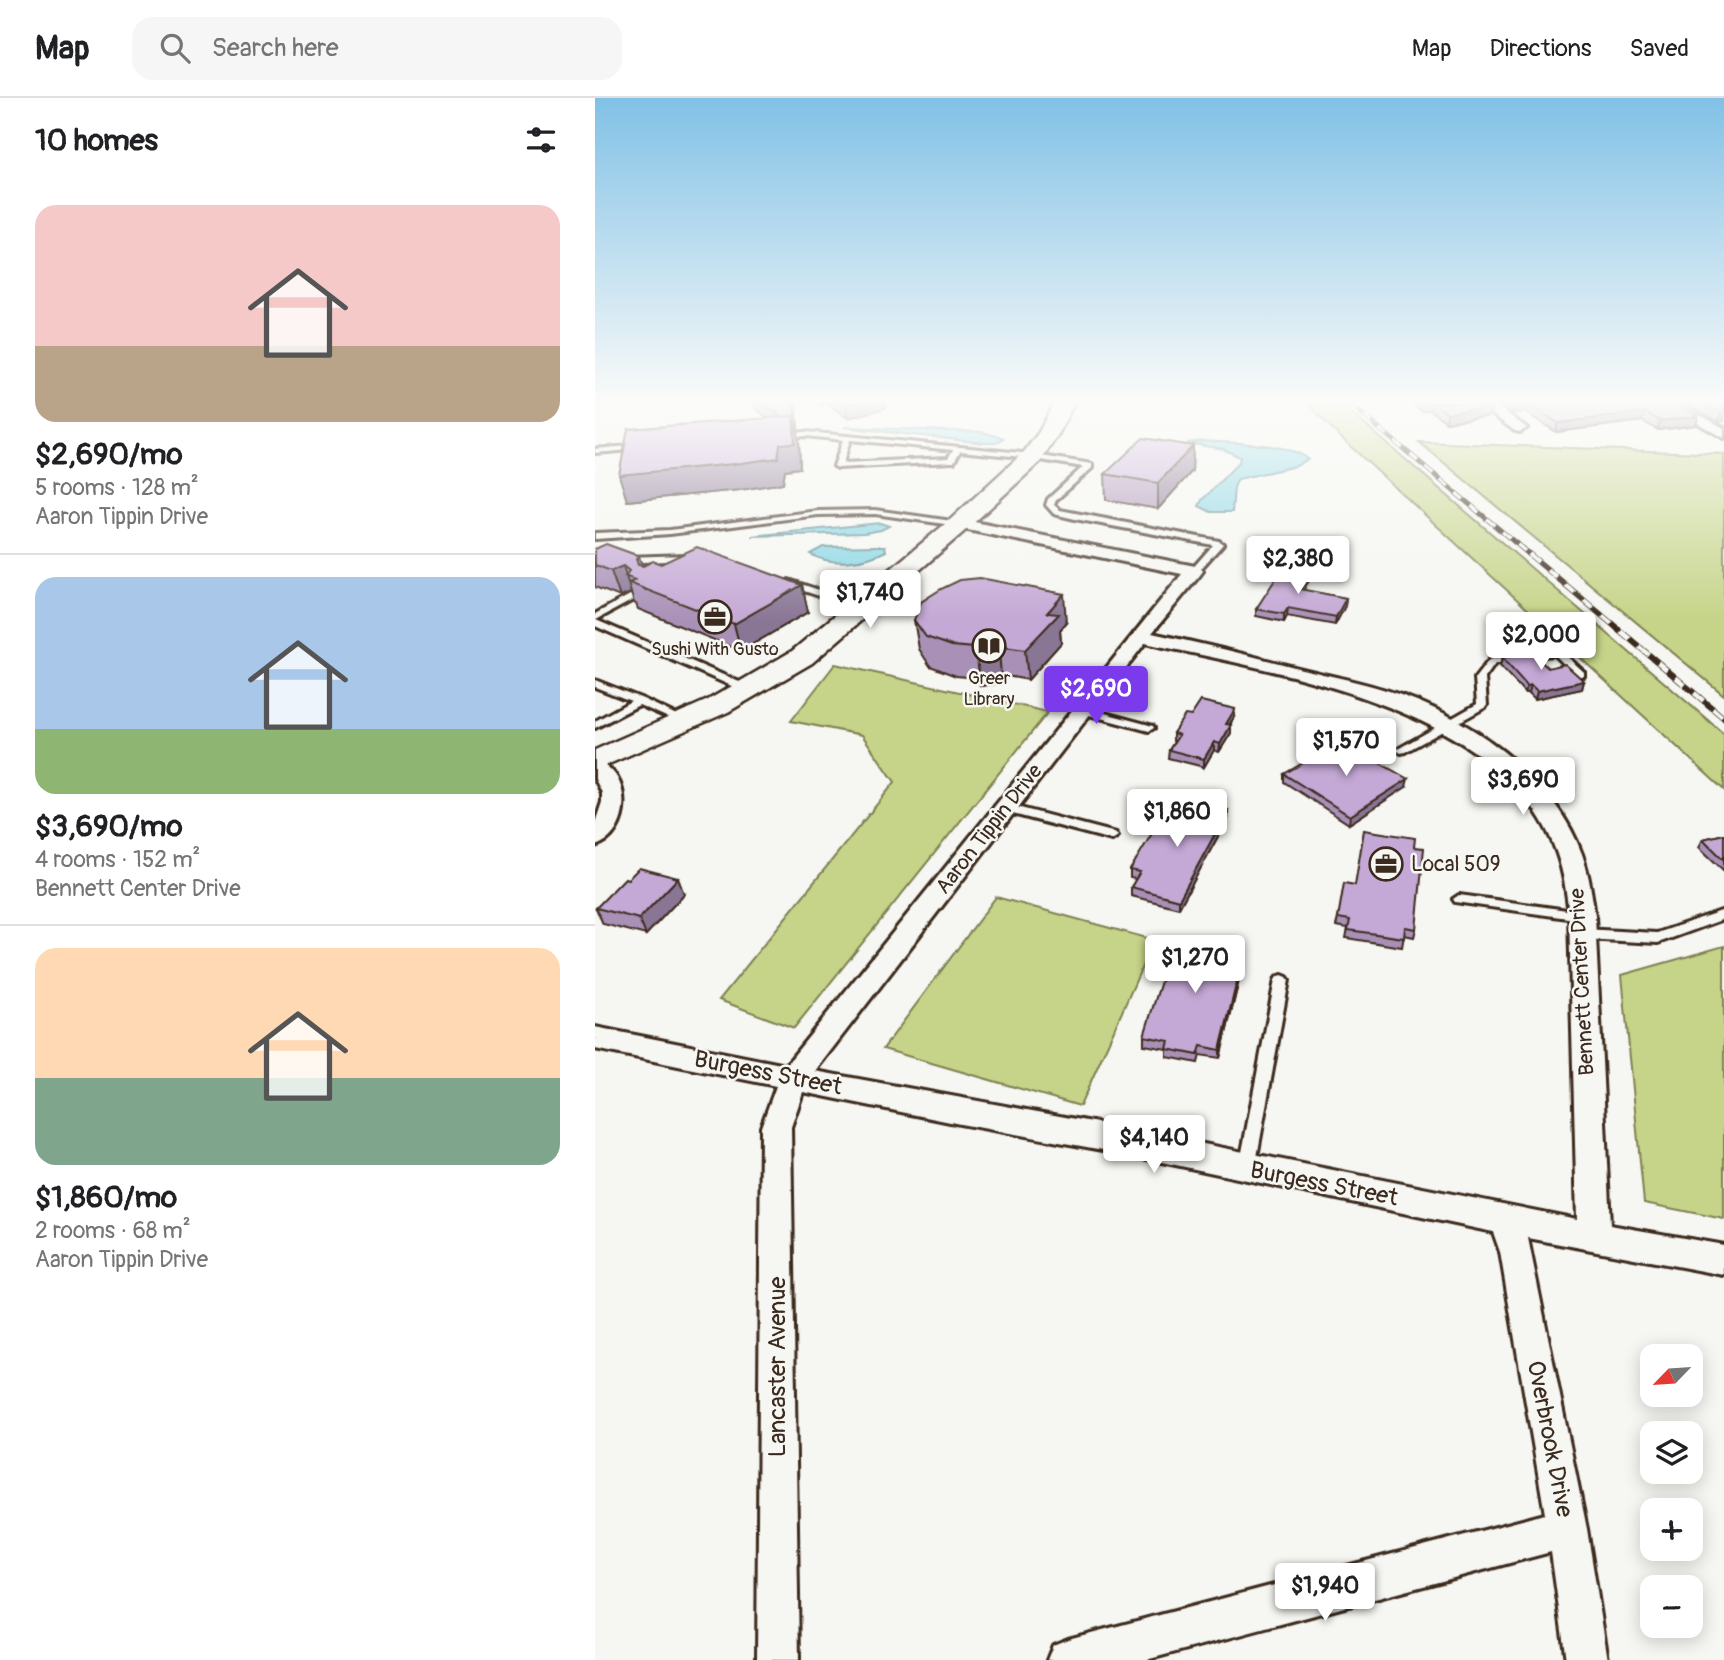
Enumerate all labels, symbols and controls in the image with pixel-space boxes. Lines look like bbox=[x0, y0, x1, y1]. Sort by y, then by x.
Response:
search box bbox=[132, 17, 622, 80]
text: Map bbox=[35, 28, 90, 69]
icon: search bbox=[156, 29, 194, 67]
text: Search here bbox=[212, 32, 339, 64]
text: Map bbox=[1412, 34, 1452, 63]
text: Directions bbox=[1490, 34, 1591, 63]
text: Saved bbox=[1629, 34, 1689, 63]
icon: filters bbox=[522, 121, 560, 159]
text: 10 homes bbox=[35, 122, 158, 159]
icon: home bbox=[235, 250, 361, 376]
text: $2,690/mo bbox=[35, 436, 183, 473]
text: 5 rooms · 128 m² bbox=[35, 473, 199, 502]
text: Aaron Tippin Drive bbox=[35, 502, 208, 531]
pin: $2,380 bbox=[1241, 536, 1355, 596]
text: $2,380 bbox=[1262, 544, 1334, 573]
pin: $1,740 bbox=[813, 570, 927, 630]
text: $1,740 bbox=[836, 578, 904, 607]
office icon: Sushi With Gusto bbox=[696, 598, 734, 636]
pin: $2,000 bbox=[1484, 612, 1598, 672]
text: $2,000 bbox=[1502, 620, 1580, 649]
icon: home bbox=[235, 622, 361, 748]
library icon: Greer Library bbox=[970, 627, 1008, 665]
place label: Sushi With Gusto bbox=[651, 638, 779, 661]
pin: $2,690 bbox=[1039, 666, 1153, 726]
place label: Greer Library bbox=[963, 667, 1015, 711]
text: $2,690 bbox=[1060, 674, 1132, 703]
pin: $1,570 bbox=[1289, 718, 1403, 778]
text: $1,570 bbox=[1312, 726, 1380, 755]
street label: Aaron Tippin Drive bbox=[930, 758, 1049, 900]
pin: $3,690 bbox=[1466, 758, 1580, 817]
text: $3,690 bbox=[1487, 765, 1559, 794]
pin: $1,860 bbox=[1120, 790, 1234, 849]
text: $1,860 bbox=[1143, 797, 1211, 826]
text: $3,690/mo bbox=[35, 808, 183, 845]
text: 4 rooms · 152 m² bbox=[35, 845, 201, 874]
office icon: Local 509 bbox=[1367, 845, 1405, 883]
place label: Local 509 bbox=[1411, 851, 1501, 878]
text: Bennett Center Drive bbox=[35, 874, 241, 903]
street label: Bennett Center Drive bbox=[1564, 887, 1600, 1076]
pin: $1,270 bbox=[1138, 936, 1252, 995]
text: $1,270 bbox=[1161, 943, 1229, 972]
icon: home bbox=[235, 993, 361, 1119]
street label: Burgess Street bbox=[692, 1044, 845, 1102]
pin: $4,140 bbox=[1097, 1116, 1211, 1175]
text: $4,140 bbox=[1119, 1123, 1189, 1152]
street label: Burgess Street bbox=[1248, 1155, 1401, 1213]
text: $1,860/mo bbox=[35, 1179, 177, 1216]
text: 2 rooms · 68 m² bbox=[35, 1216, 191, 1245]
text: Aaron Tippin Drive bbox=[35, 1245, 208, 1274]
street label: Lancaster Avenue bbox=[763, 1276, 792, 1457]
north arrow bbox=[1640, 1344, 1703, 1407]
map controls bbox=[1640, 1344, 1703, 1638]
street label: Overbrook Drive bbox=[1521, 1358, 1579, 1520]
button: layers bbox=[1640, 1421, 1703, 1484]
button: + bbox=[1640, 1498, 1703, 1561]
pin: $1,940 bbox=[1268, 1564, 1382, 1623]
text: $1,940 bbox=[1291, 1571, 1359, 1600]
button: − bbox=[1640, 1575, 1703, 1638]

